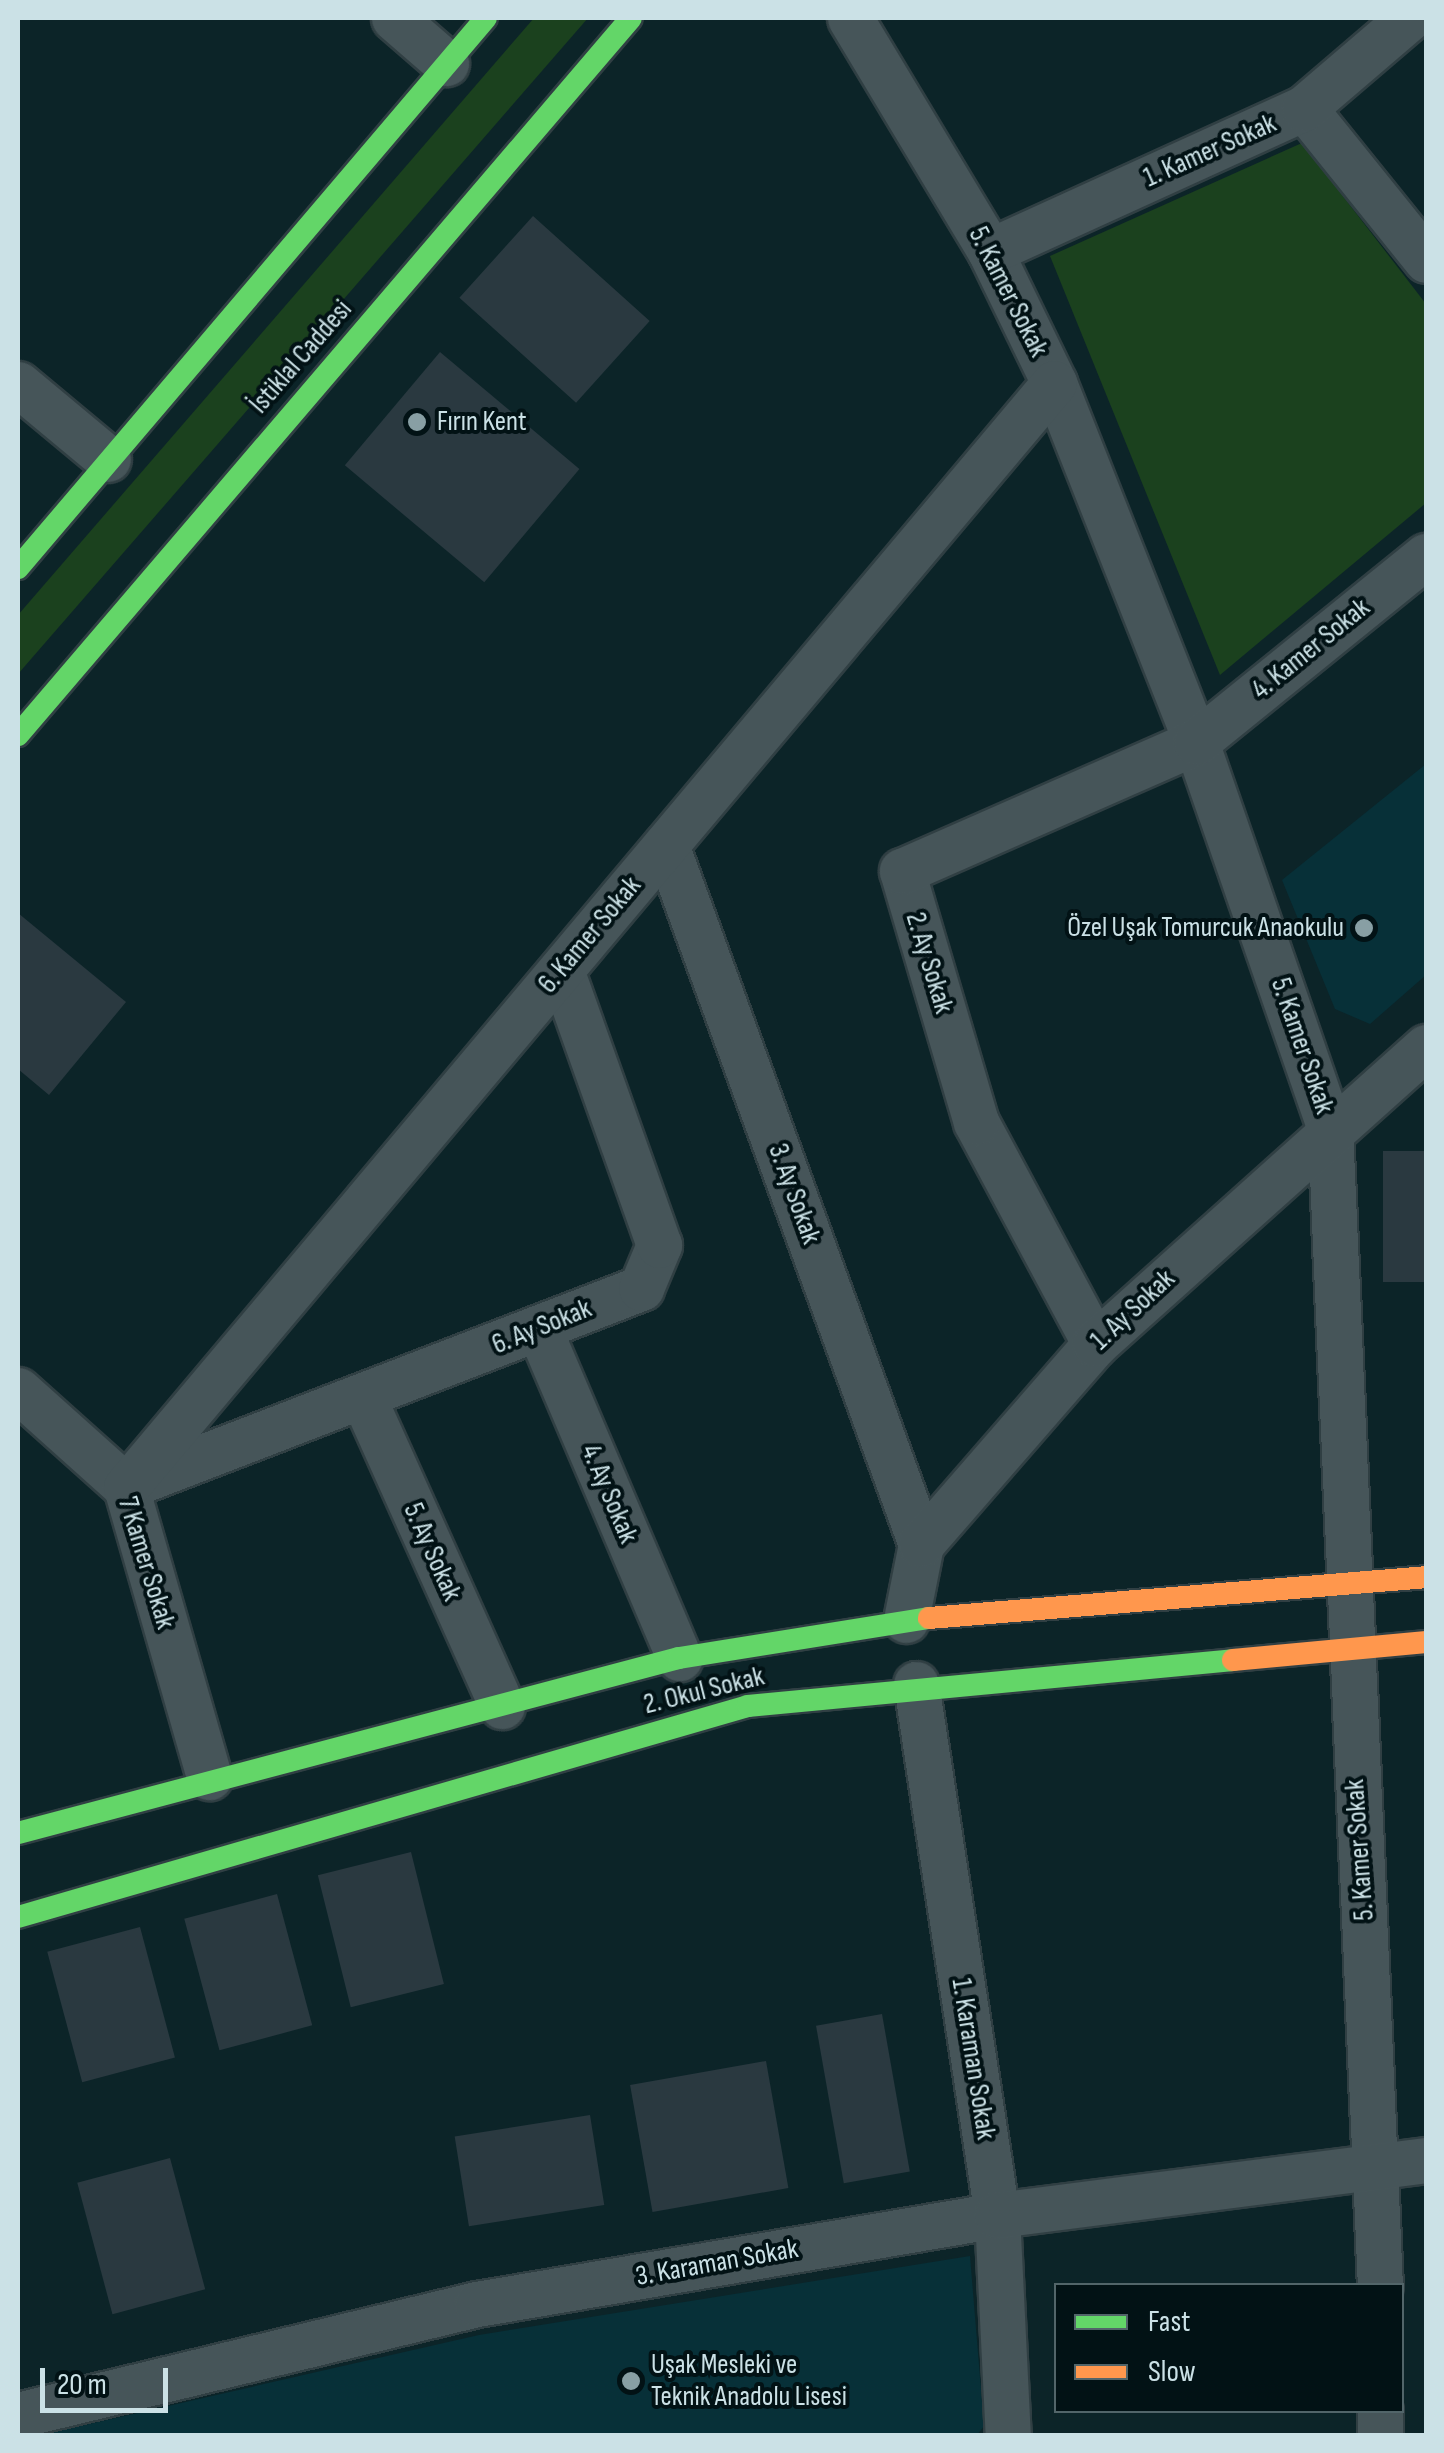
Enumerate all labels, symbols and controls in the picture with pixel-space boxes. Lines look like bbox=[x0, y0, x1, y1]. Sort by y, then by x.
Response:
street label: 1. Kamer Sokak bbox=[1139, 107, 1281, 195]
street label: 5. Kamer Sokak bbox=[961, 221, 1055, 363]
street label: İstiklal Caddesi bbox=[243, 293, 359, 421]
place label: Fırın Kent bbox=[437, 405, 527, 439]
marker: Fırın Kent bbox=[406, 411, 428, 433]
street label: 4. Kamer Sokak bbox=[1245, 591, 1377, 707]
street label: 6. Kamer Sokak bbox=[531, 870, 649, 1000]
street label: 2. Ay Sokak bbox=[898, 908, 960, 1018]
place label: Özel Uşak Tomurcuk Anaokulu bbox=[1067, 911, 1344, 945]
marker: Özel Uşak Tomurcuk Anaokulu bbox=[1353, 917, 1375, 939]
street label: 5. Kamer Sokak bbox=[1263, 974, 1341, 1118]
street label: 3. Ay Sokak bbox=[760, 1139, 828, 1249]
street label: 1. Ay Sokak bbox=[1084, 1263, 1182, 1357]
street label: 6. Ay Sokak bbox=[487, 1292, 597, 1362]
street label: 4. Ay Sokak bbox=[573, 1440, 645, 1548]
street label: 7 Kamer Sokak bbox=[110, 1493, 182, 1633]
street label: 5. Ay Sokak bbox=[396, 1498, 468, 1606]
street label: 2. Okul Sokak bbox=[640, 1660, 768, 1722]
street label: 5. Kamer Sokak bbox=[1338, 1778, 1382, 1922]
street label: 1. Karaman Sokak bbox=[944, 1976, 1002, 2142]
street label: 3. Karaman Sokak bbox=[633, 2232, 801, 2294]
legend bbox=[1054, 2283, 1404, 2413]
text: Fast bbox=[1148, 2304, 1190, 2340]
scale bar bbox=[45, 2348, 172, 2410]
place label: Uşak Mesleki ve Teknik Anadolu Lisesi bbox=[651, 2348, 847, 2414]
text: Slow bbox=[1148, 2354, 1196, 2390]
text: 20 m bbox=[57, 2367, 107, 2403]
marker: Uşak Mesleki ve Teknik Anadolu Lisesi bbox=[620, 2370, 642, 2392]

